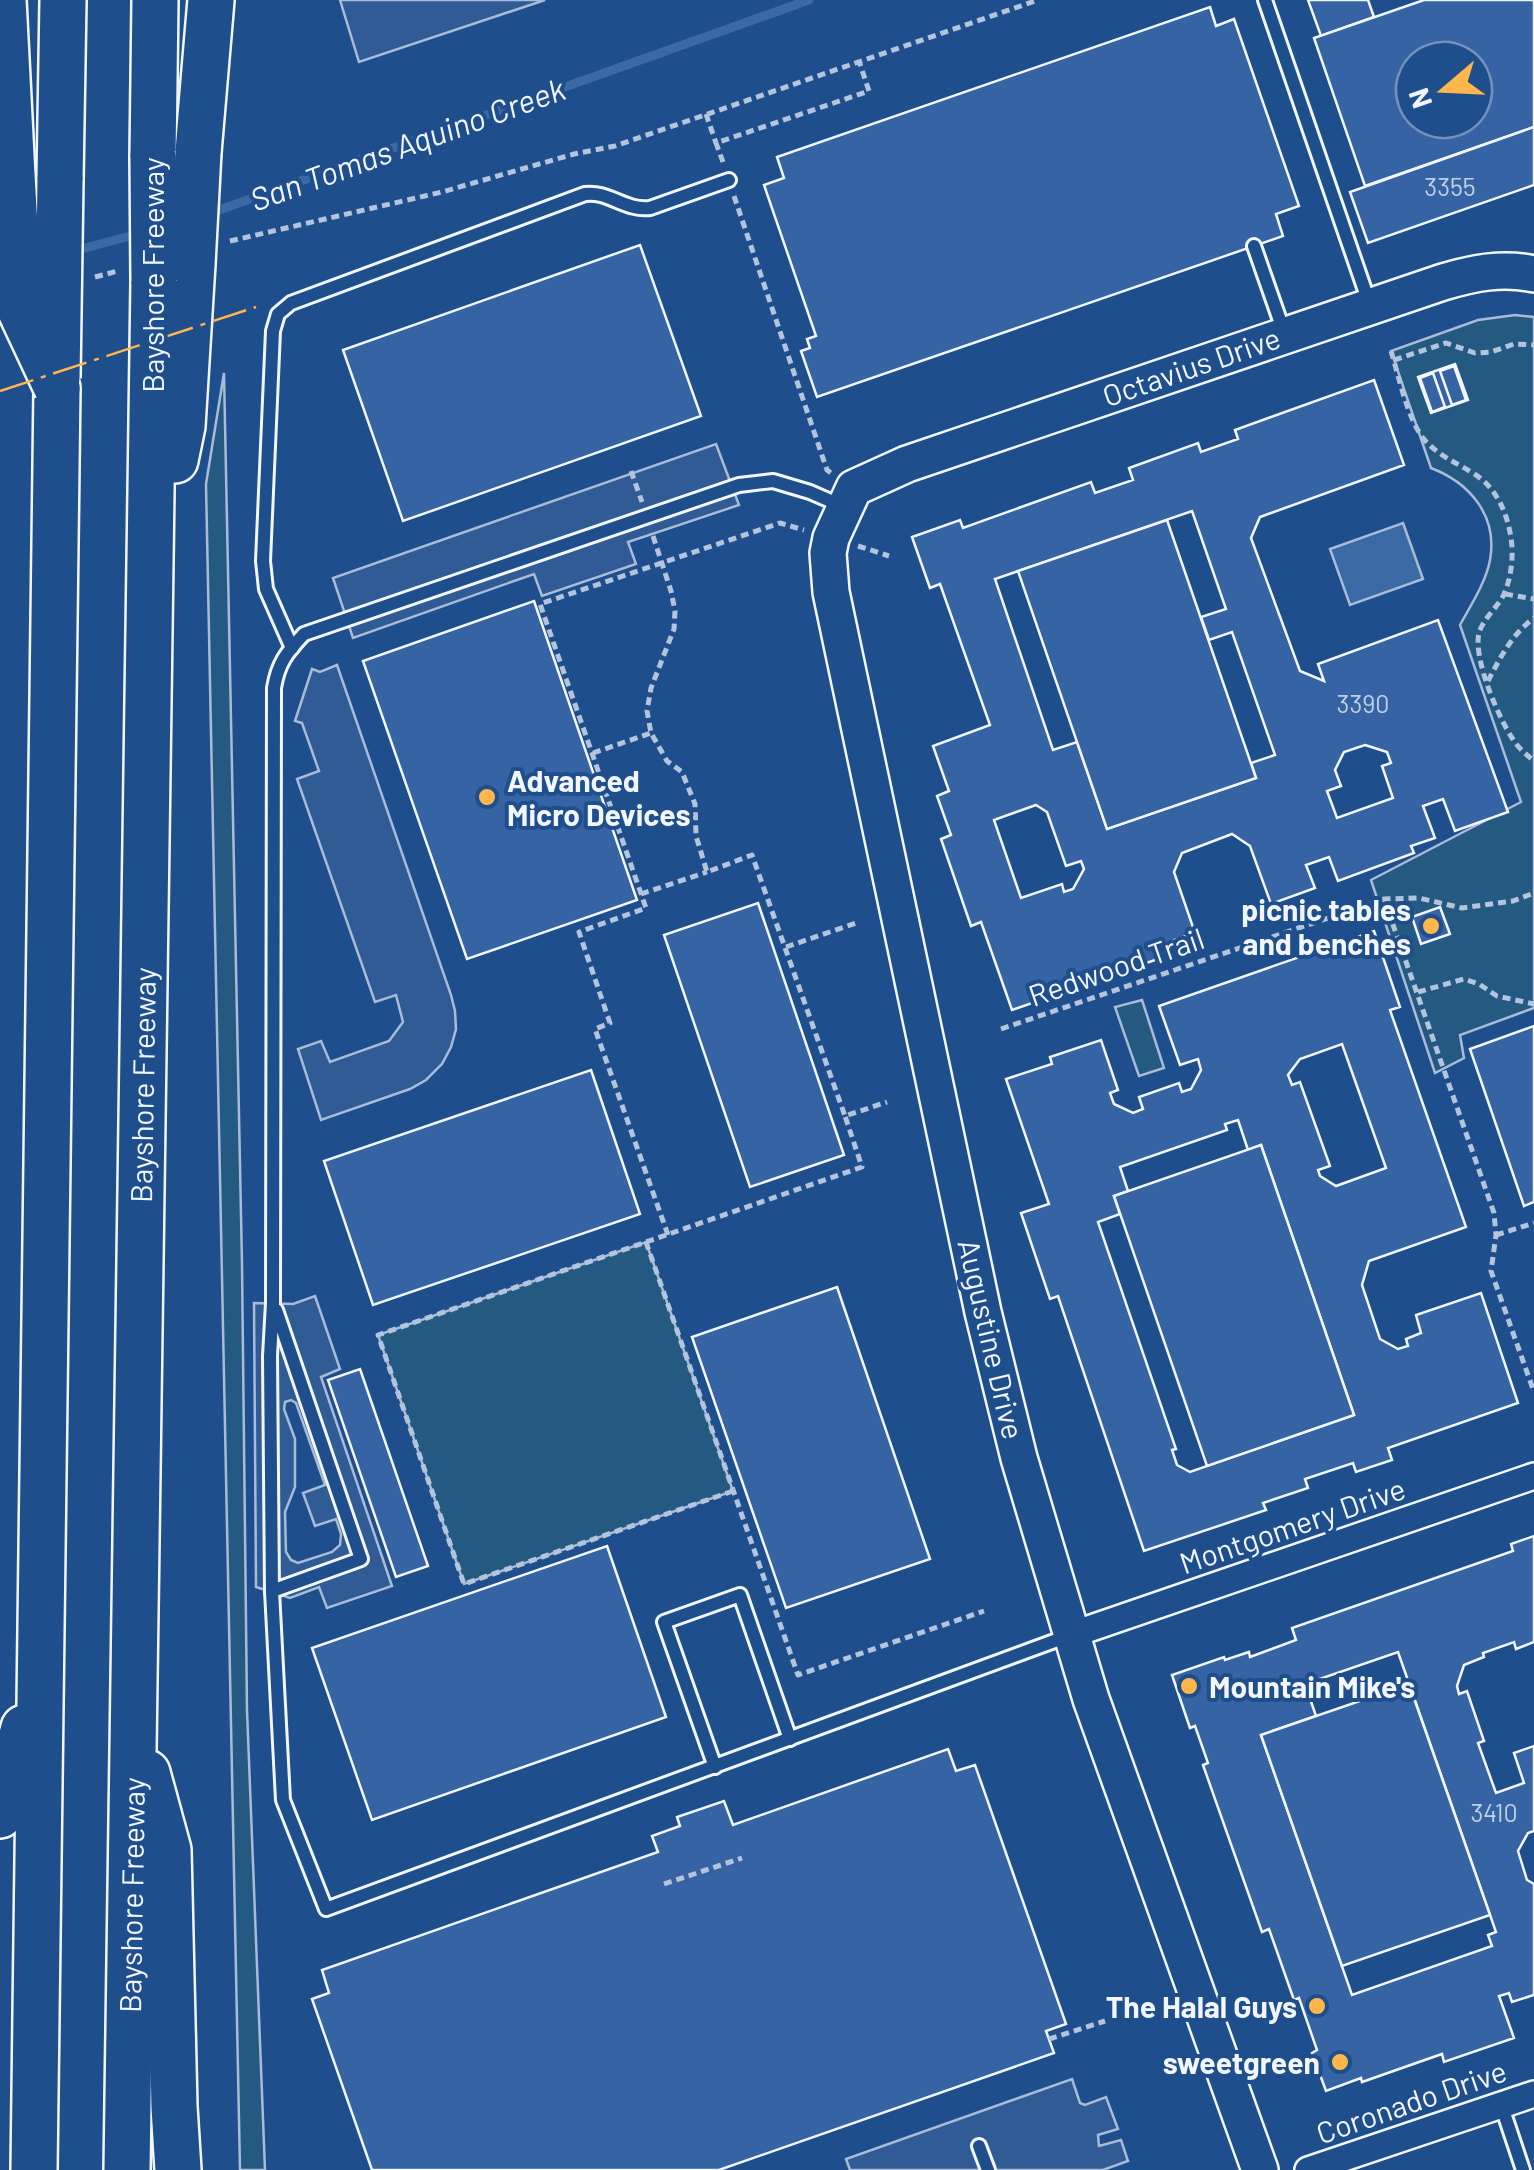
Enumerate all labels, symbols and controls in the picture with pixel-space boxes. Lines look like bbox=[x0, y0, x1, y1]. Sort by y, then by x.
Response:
north arrow bbox=[1394, 40, 1494, 140]
water label: San Tomas Aquino Creek bbox=[244, 68, 570, 218]
text: N bbox=[1400, 84, 1439, 113]
street label: Bayshore Freeway bbox=[134, 157, 170, 393]
house number: 3355 bbox=[1424, 171, 1476, 201]
street label: Octavius Drive bbox=[1097, 319, 1285, 413]
house number: 3390 bbox=[1337, 688, 1389, 718]
place label: Advanced Micro Devices bbox=[507, 762, 691, 832]
marker: Advanced Micro Devices bbox=[476, 786, 498, 808]
place label: picnic tables and benches bbox=[1241, 891, 1411, 961]
marker: picnic tables and benches bbox=[1420, 915, 1442, 937]
street label: Redwood Trail bbox=[1024, 919, 1208, 1013]
street label: Bayshore Freeway bbox=[122, 967, 162, 1203]
street label: Augustine Drive bbox=[951, 1235, 1033, 1443]
street label: Montgomery Drive bbox=[1175, 1470, 1409, 1580]
place label: Mountain Mike's bbox=[1209, 1668, 1415, 1704]
marker: Mountain Mike's bbox=[1178, 1675, 1200, 1697]
street label: Bayshore Freeway bbox=[111, 1777, 151, 2013]
house number: 3410 bbox=[1470, 1797, 1518, 1827]
place label: The Halal Guys bbox=[1106, 1988, 1297, 2024]
marker: The Halal Guys bbox=[1306, 1995, 1328, 2017]
place label: sweetgreen bbox=[1163, 2044, 1320, 2080]
marker: sweetgreen bbox=[1329, 2051, 1351, 2073]
street label: Coronado Drive bbox=[1311, 2052, 1511, 2150]

